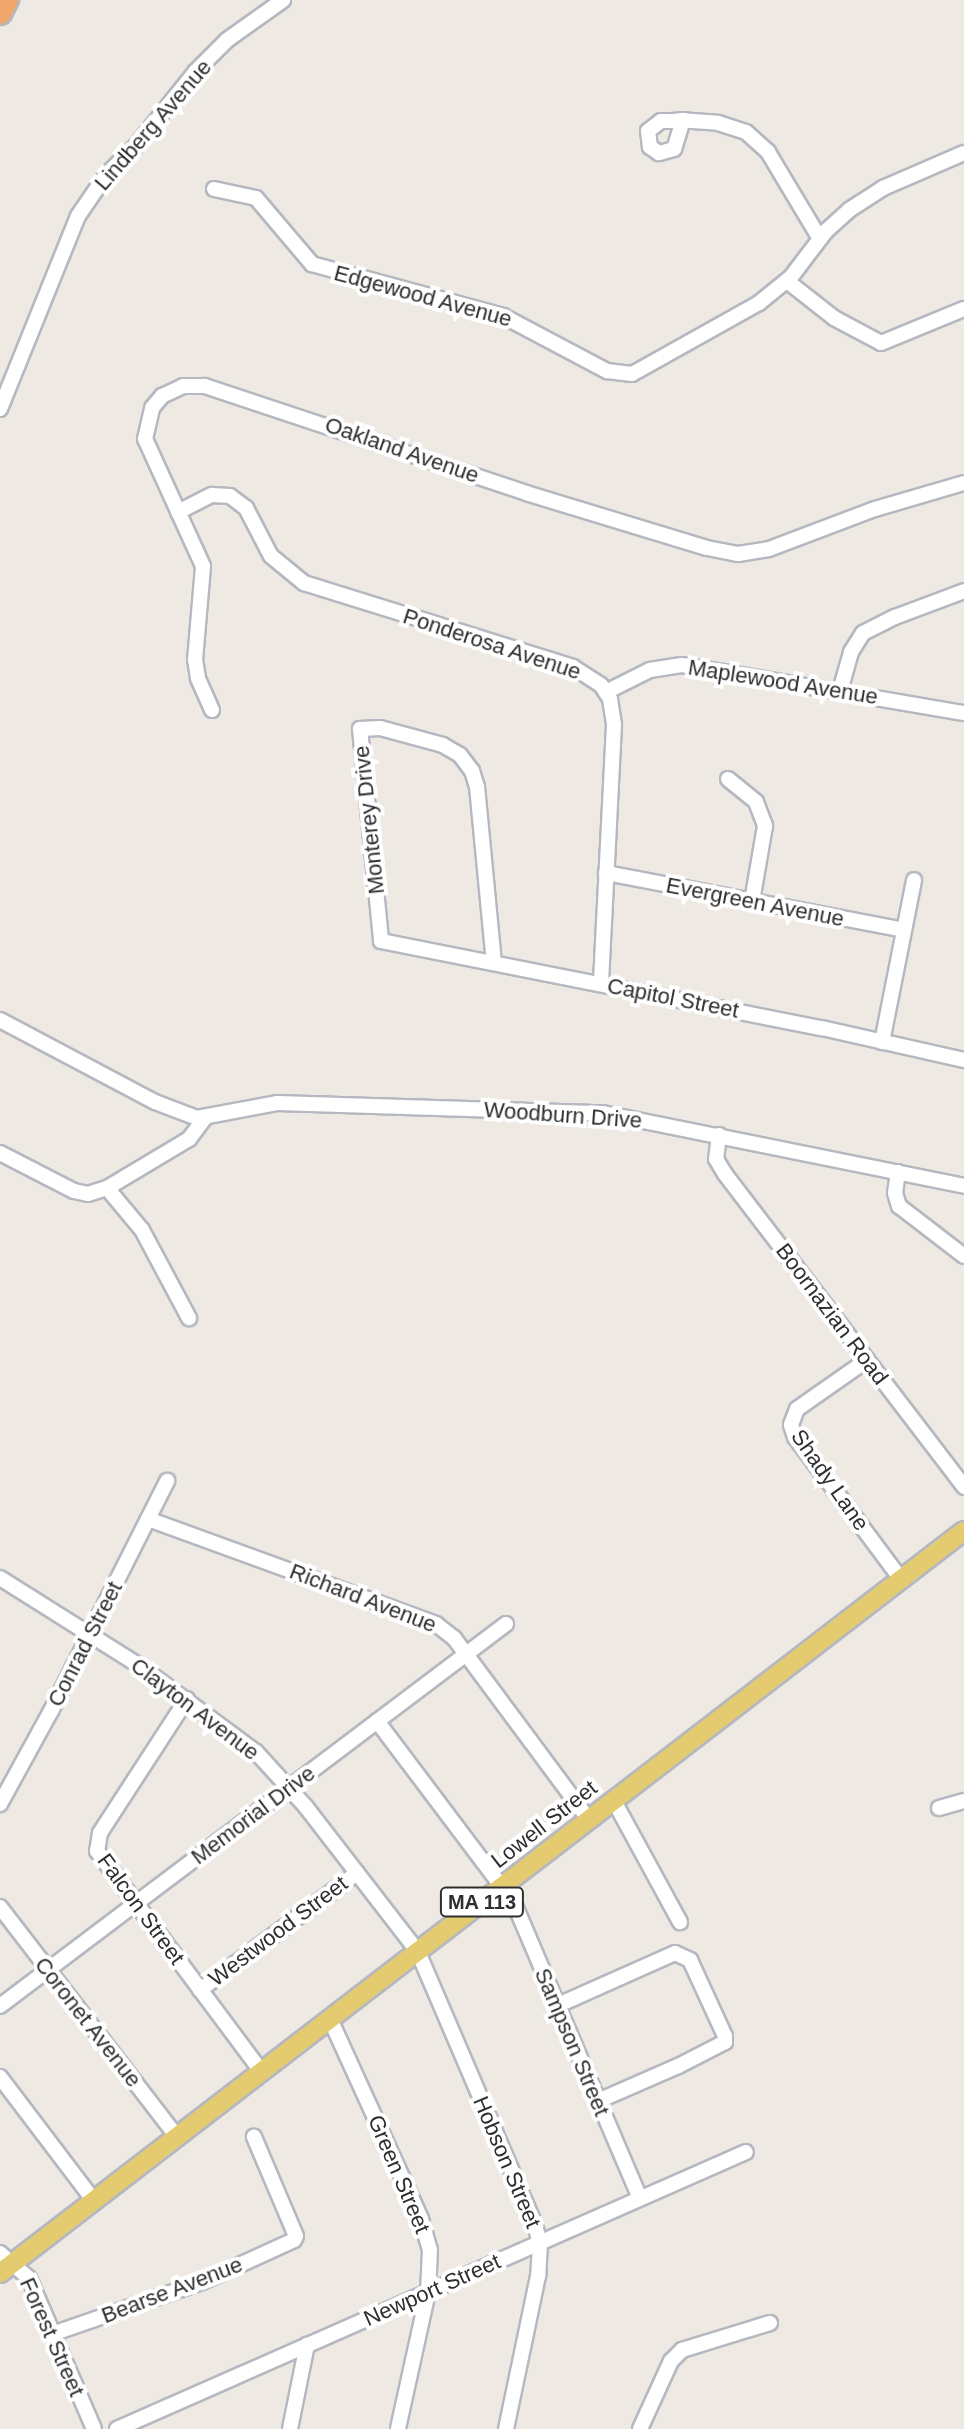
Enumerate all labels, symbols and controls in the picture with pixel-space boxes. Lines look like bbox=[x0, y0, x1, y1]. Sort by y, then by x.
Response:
street label: Lindberg Avenue bbox=[89, 54, 217, 196]
street label: Edgewood Avenue bbox=[331, 259, 515, 333]
street label: Oakland Avenue bbox=[321, 411, 483, 489]
street label: Ponderosa Avenue bbox=[399, 603, 585, 685]
street label: Maplewood Avenue bbox=[686, 654, 880, 710]
street label: Monterey Drive bbox=[348, 744, 390, 896]
street label: Evergreen Avenue bbox=[663, 872, 847, 932]
street label: Capitol Street bbox=[605, 972, 741, 1024]
street label: Woodburn Drive bbox=[483, 1096, 643, 1134]
street label: Boornazian Road bbox=[770, 1238, 894, 1390]
street label: Shady Lane bbox=[786, 1424, 874, 1536]
street label: Richard Avenue bbox=[285, 1558, 441, 1638]
street label: Conrad Street bbox=[42, 1577, 128, 1711]
street label: Clayton Avenue bbox=[125, 1652, 265, 1766]
street label: Memorial Drive bbox=[186, 1760, 320, 1870]
street label: Lowell Street bbox=[486, 1774, 602, 1874]
street label: Falcon Street bbox=[92, 1848, 190, 1970]
street label: Westwood Street bbox=[203, 1870, 353, 1992]
road number: MA 113 bbox=[438, 1886, 526, 1918]
street label: Coronet Avenue bbox=[29, 1951, 147, 2093]
street label: Sampson Street bbox=[529, 1964, 615, 2120]
street label: Hobson Street bbox=[467, 2092, 547, 2232]
street label: Green Street bbox=[362, 2111, 436, 2237]
street label: Newport Street bbox=[360, 2248, 504, 2332]
street label: Bearse Avenue bbox=[97, 2251, 247, 2329]
street label: Forest Street bbox=[14, 2274, 90, 2400]

